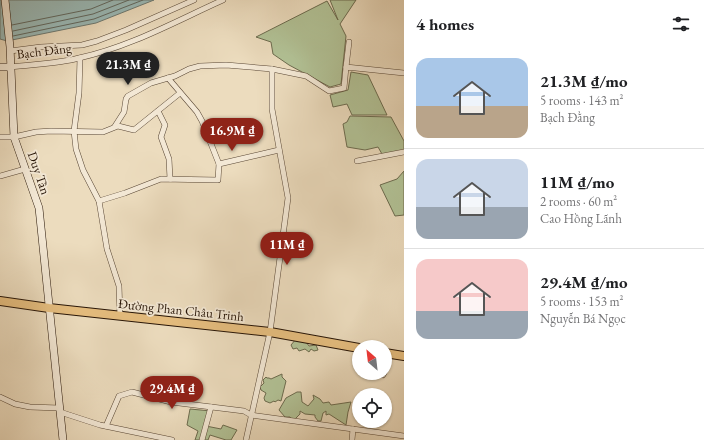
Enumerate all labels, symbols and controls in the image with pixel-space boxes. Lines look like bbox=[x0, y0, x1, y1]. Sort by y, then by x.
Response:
text: 4 homes bbox=[416, 13, 474, 35]
icon: filters bbox=[670, 13, 692, 35]
street label: Bạch Đằng bbox=[16, 39, 73, 63]
pin: 21.3M ₫ bbox=[91, 52, 165, 86]
text: 21.3M ₫ bbox=[105, 56, 151, 73]
text: 21.3M ₫/mo bbox=[540, 70, 627, 92]
icon: home bbox=[448, 74, 496, 122]
text: 5 rooms · 143 m² bbox=[540, 92, 624, 109]
text: Bạch Đằng bbox=[540, 109, 595, 126]
pin: 16.9M ₫ bbox=[195, 118, 269, 152]
text: 16.9M ₫ bbox=[209, 122, 255, 139]
street label: Duy Tân bbox=[24, 149, 54, 197]
text: 11M ₫/mo bbox=[540, 171, 614, 193]
icon: home bbox=[448, 175, 496, 223]
text: 2 rooms · 60 m² bbox=[540, 193, 617, 210]
text: Cao Hồng Lãnh bbox=[540, 210, 622, 227]
pin: 11M ₫ bbox=[259, 232, 315, 266]
text: 11M ₫ bbox=[269, 236, 305, 253]
text: 29.4M ₫/mo bbox=[540, 271, 627, 293]
icon: home bbox=[448, 275, 496, 323]
text: 5 rooms · 153 m² bbox=[540, 293, 624, 310]
street label: Đường Phan Châu Trinh bbox=[117, 295, 245, 325]
text: Nguyễn Bá Ngọc bbox=[540, 310, 626, 327]
north arrow bbox=[352, 340, 392, 380]
map controls bbox=[352, 340, 392, 428]
pin: 29.4M ₫ bbox=[135, 376, 209, 410]
text: 29.4M ₫ bbox=[149, 380, 195, 397]
button: locate bbox=[352, 388, 392, 428]

